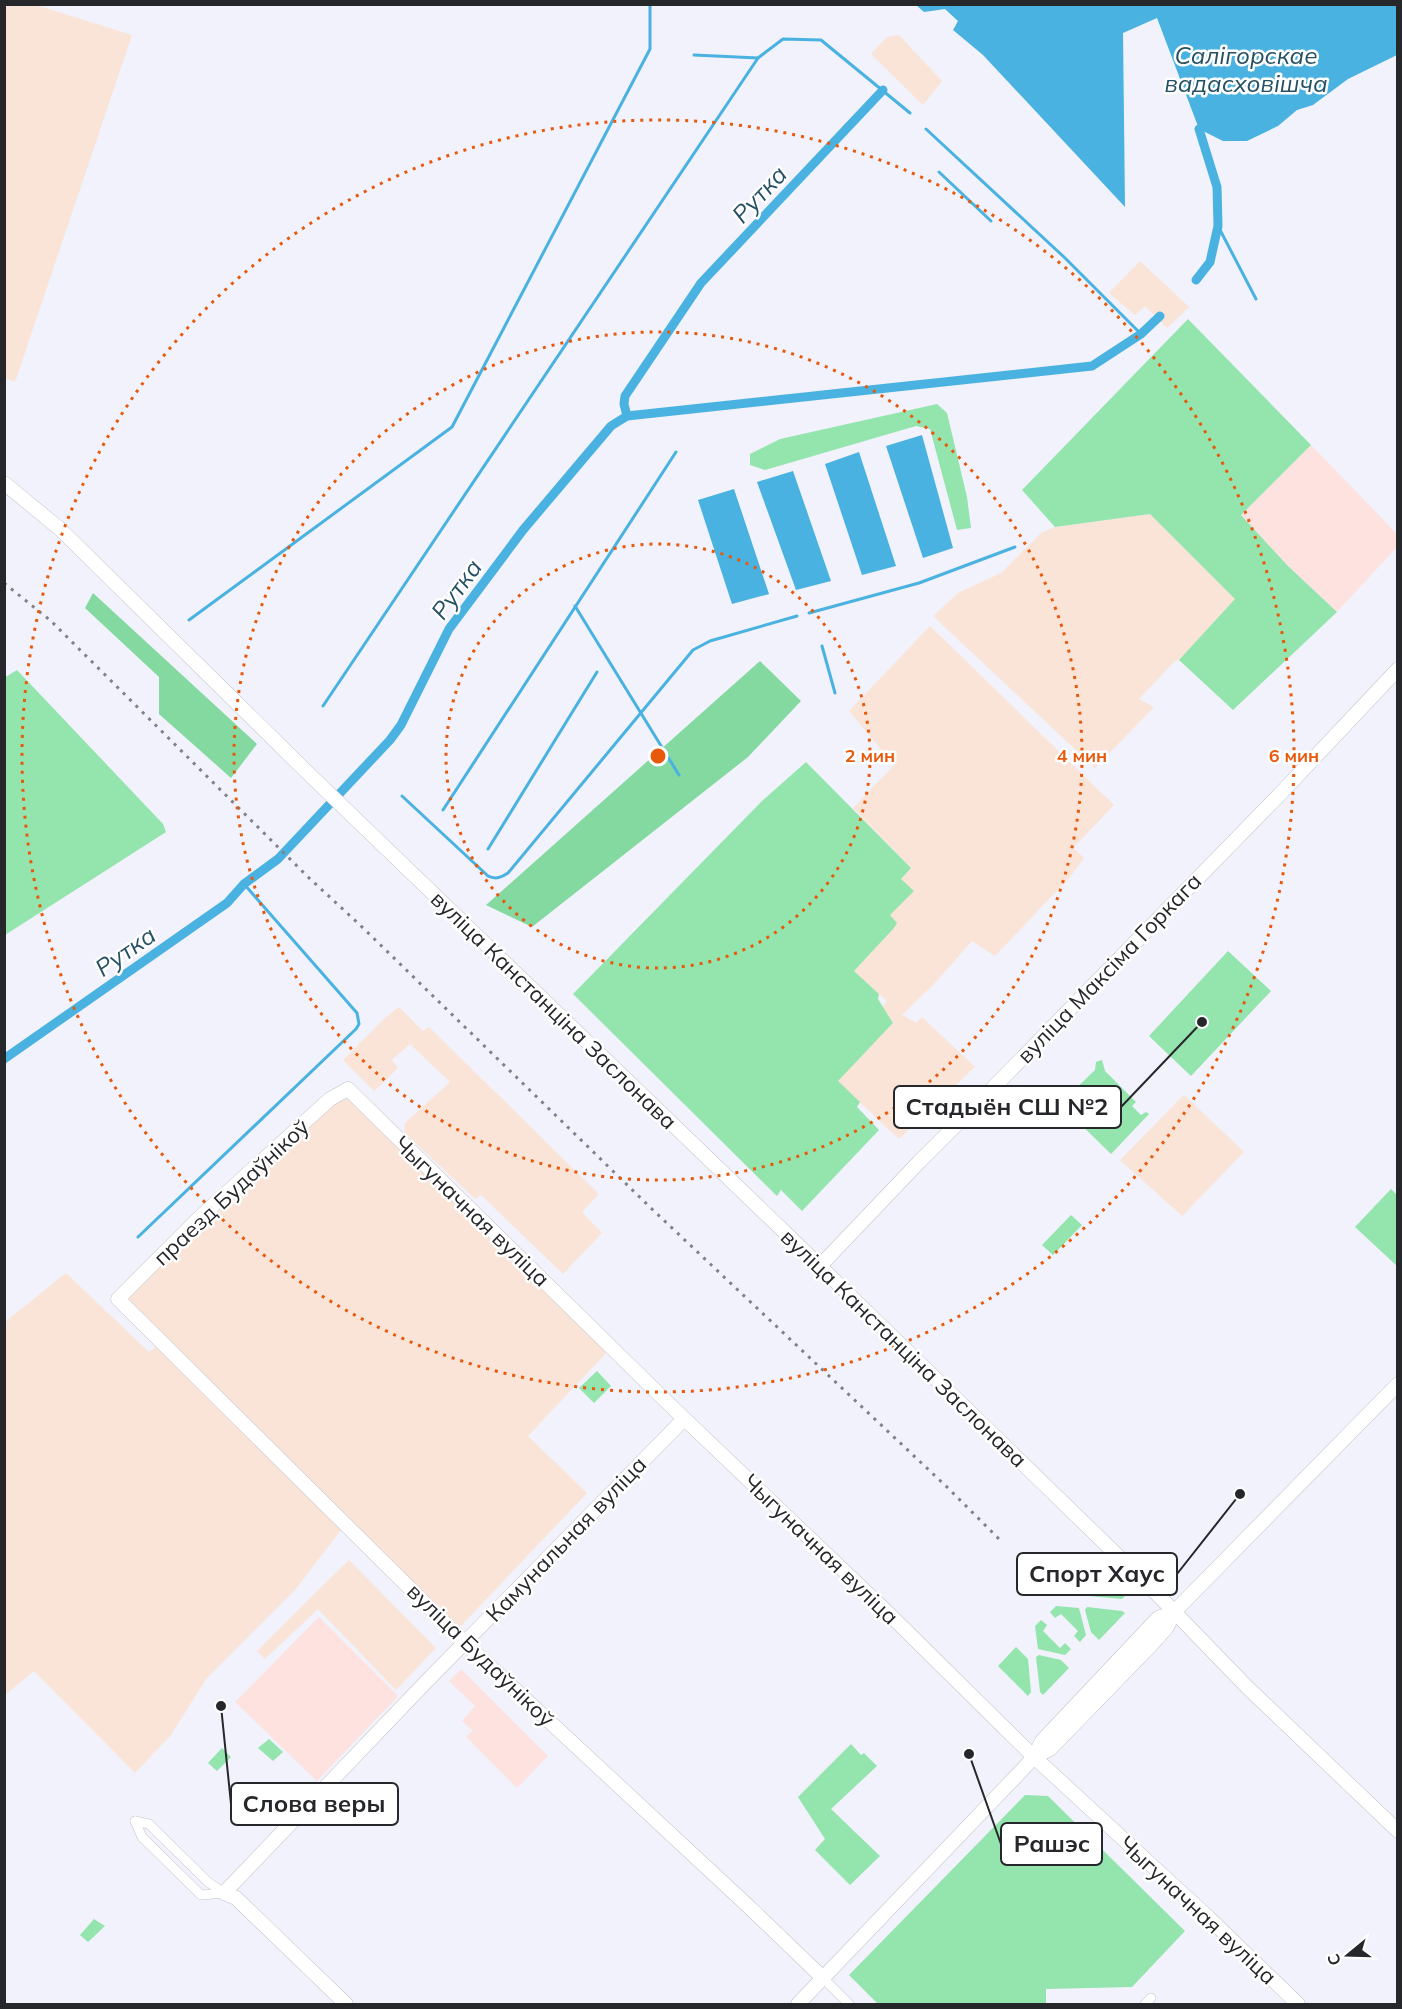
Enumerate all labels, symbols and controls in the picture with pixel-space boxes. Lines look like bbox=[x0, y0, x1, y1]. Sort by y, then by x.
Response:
water label: Салігорскае вадасховішча bbox=[1164, 40, 1328, 98]
water label: Рутка bbox=[725, 159, 793, 229]
water label: Рутка bbox=[424, 553, 488, 625]
text: 2 мин bbox=[845, 744, 895, 767]
text: 4 мин bbox=[1057, 744, 1107, 767]
text: 6 мин bbox=[1269, 744, 1319, 767]
centre of rings bbox=[648, 746, 668, 766]
street label: вуліца Максіма Горкага bbox=[1011, 867, 1207, 1069]
street label: вуліца Канстанціна Заслонава bbox=[425, 885, 683, 1135]
water label: Рутка bbox=[89, 919, 161, 983]
callout: Стадыён СШ №2 bbox=[894, 1086, 1121, 1128]
text: Стадыён СШ №2 bbox=[906, 1091, 1108, 1121]
street label: праезд Будаўнікоў bbox=[147, 1113, 315, 1271]
street label: Чыгуначная вуліца bbox=[388, 1130, 556, 1292]
street label: вуліца Канстанціна Заслонава bbox=[775, 1223, 1033, 1473]
street label: Камунальная вуліца bbox=[480, 1450, 652, 1628]
street label: Чыгуначная вуліца bbox=[737, 1468, 905, 1630]
callout: Спорт Хаус bbox=[1017, 1553, 1177, 1595]
text: Спорт Хаус bbox=[1029, 1558, 1165, 1588]
street label: вуліца Будаўнікоў bbox=[401, 1577, 561, 1733]
callout: Слова веры bbox=[231, 1783, 398, 1825]
text: Слова веры bbox=[243, 1788, 385, 1818]
callout: Рашэс bbox=[1001, 1823, 1102, 1865]
text: Рашэс bbox=[1014, 1828, 1090, 1858]
street label: Чыгуначная вуліца bbox=[1113, 1830, 1283, 1990]
north arrow bbox=[1318, 1925, 1378, 1985]
text: С bbox=[1323, 1951, 1345, 1968]

